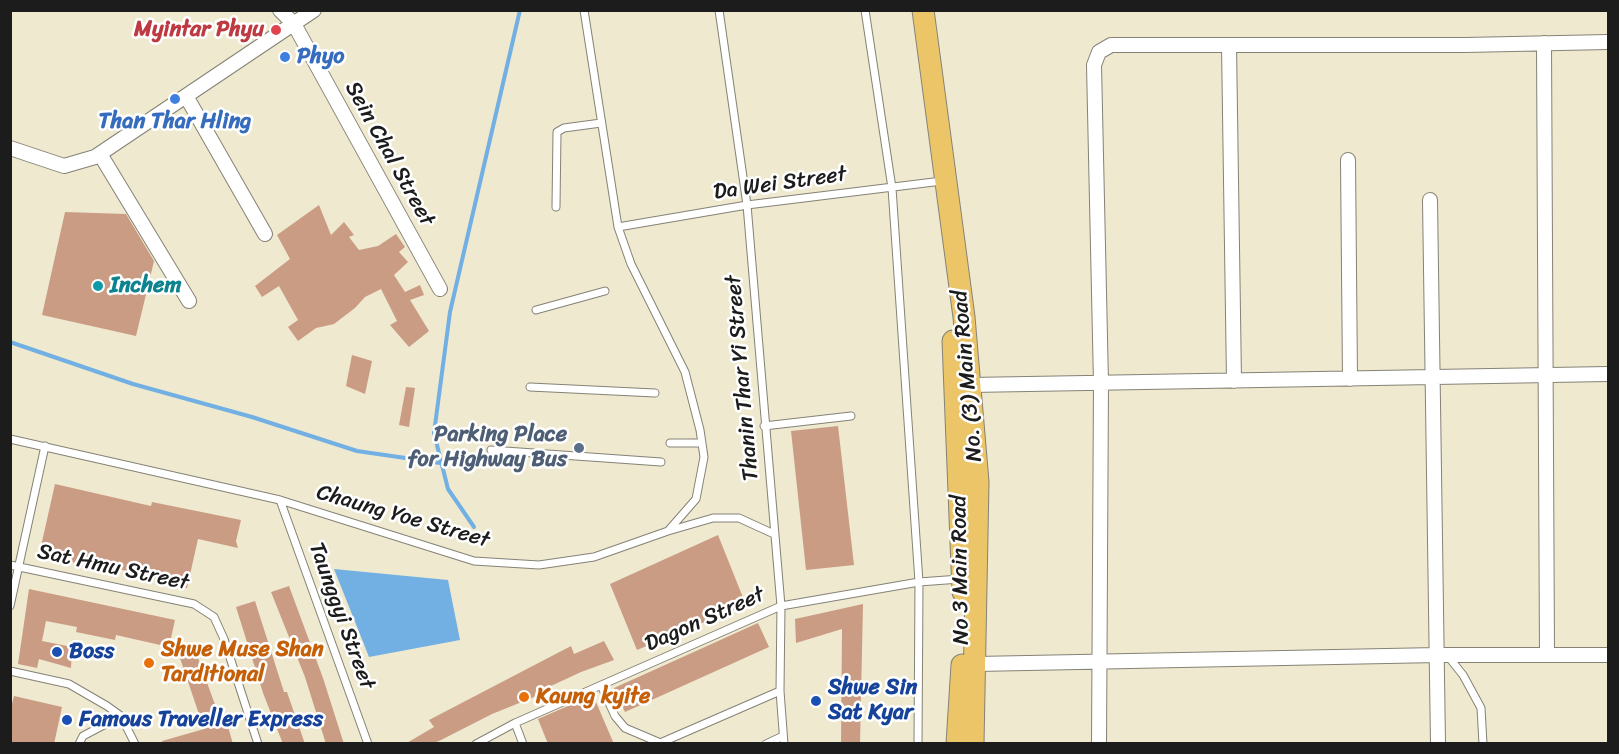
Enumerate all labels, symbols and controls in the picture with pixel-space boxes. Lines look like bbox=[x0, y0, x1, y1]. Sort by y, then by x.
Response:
place label: Myintar Phyu bbox=[134, 17, 264, 43]
marker: Myintar Phyu bbox=[269, 23, 283, 37]
place label: Phyo bbox=[297, 44, 344, 70]
marker: Phyo bbox=[278, 50, 292, 64]
street label: Sein Chal Street bbox=[338, 77, 440, 231]
marker: Than Thar Hling bbox=[168, 92, 182, 106]
place label: Than Thar Hling bbox=[99, 109, 251, 135]
street label: Da Wei Street bbox=[712, 162, 848, 206]
place label: Inchem bbox=[110, 273, 181, 299]
street label: Thanin Thar Yi Street bbox=[721, 274, 765, 482]
marker: Inchem bbox=[91, 279, 105, 293]
street label: No. (3) Main Road bbox=[947, 289, 989, 463]
place label: Parking Place for Highway Bus bbox=[408, 422, 567, 474]
marker: Parking Place for Highway Bus bbox=[572, 441, 586, 455]
street label: Chaung Yoe Street bbox=[313, 480, 493, 554]
street label: No 3 Main Road bbox=[946, 495, 976, 645]
street label: Sat Hmu Street bbox=[35, 539, 191, 597]
street label: Taunggyi Street bbox=[302, 539, 380, 693]
street label: Dagon Street bbox=[641, 582, 769, 658]
place label: Shwe Muse Shan Tarditional bbox=[161, 637, 324, 688]
place label: Boss bbox=[69, 639, 114, 665]
marker: Boss bbox=[50, 645, 64, 659]
marker: Shwe Muse Shan Tarditional bbox=[142, 656, 156, 670]
place label: Shwe Sin Sat Kyar bbox=[828, 675, 917, 726]
place label: Kaung kyite bbox=[536, 684, 650, 710]
marker: Kaung kyite bbox=[517, 690, 531, 704]
marker: Shwe Sin Sat Kyar bbox=[809, 694, 823, 708]
place label: Famous Traveller Express bbox=[79, 707, 323, 733]
marker: Famous Traveller Express bbox=[60, 713, 74, 727]

